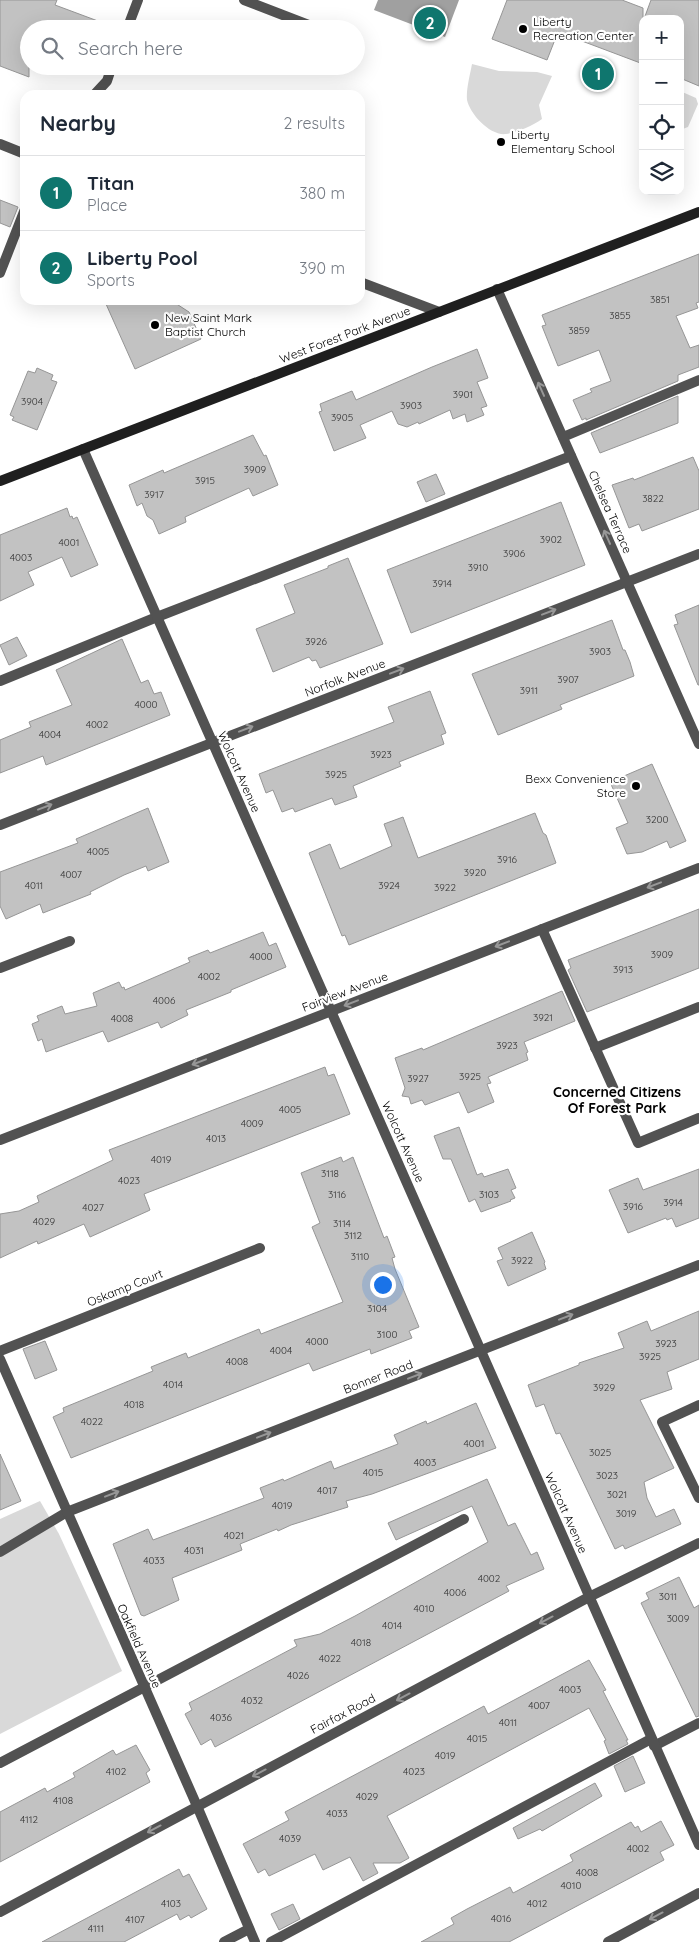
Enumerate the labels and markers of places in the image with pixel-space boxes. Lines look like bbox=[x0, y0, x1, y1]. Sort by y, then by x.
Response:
pin: 2 bbox=[414, 4, 446, 42]
place label: Liberty Recreation Center bbox=[533, 14, 634, 43]
marker: Liberty Recreation Center bbox=[517, 23, 529, 35]
pin: 1 bbox=[582, 55, 614, 93]
place label: Liberty Elementary School bbox=[511, 127, 615, 156]
marker: Liberty Elementary School bbox=[495, 136, 507, 148]
place label: New Saint Mark Baptist Church bbox=[165, 310, 252, 339]
marker: New Saint Mark Baptist Church bbox=[149, 319, 161, 331]
place label: Bexx Convenience Store bbox=[525, 771, 626, 800]
marker: Bexx Convenience Store bbox=[630, 780, 642, 792]

